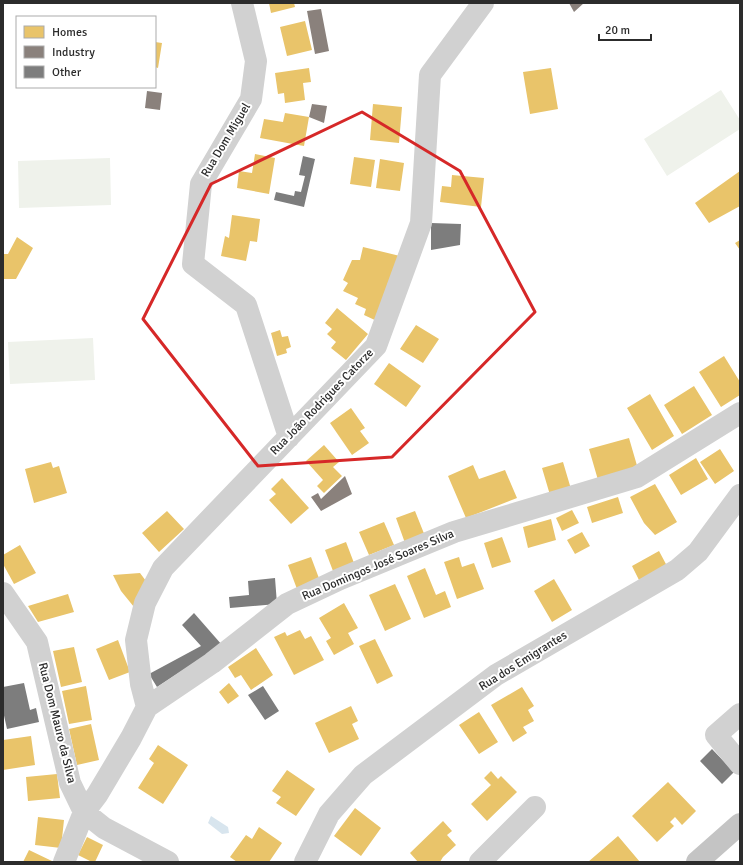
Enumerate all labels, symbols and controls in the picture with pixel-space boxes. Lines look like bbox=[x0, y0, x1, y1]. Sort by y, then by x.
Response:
legend bbox=[16, 16, 156, 88]
scale bar bbox=[599, 16, 651, 42]
text: 20 m bbox=[605, 23, 630, 38]
text: Homes bbox=[52, 25, 87, 40]
text: Industry bbox=[52, 45, 95, 60]
text: Other bbox=[52, 65, 82, 80]
street label: Rua Dom Miguel bbox=[198, 100, 254, 180]
street label: Rua João Rodrigues Catorze bbox=[267, 346, 377, 458]
street label: Rua Domingos José Soares Silva bbox=[300, 526, 456, 604]
street label: Rua dos Emigrantes bbox=[476, 628, 570, 694]
street label: Rua Dom Mauro da Silva bbox=[35, 661, 79, 785]

